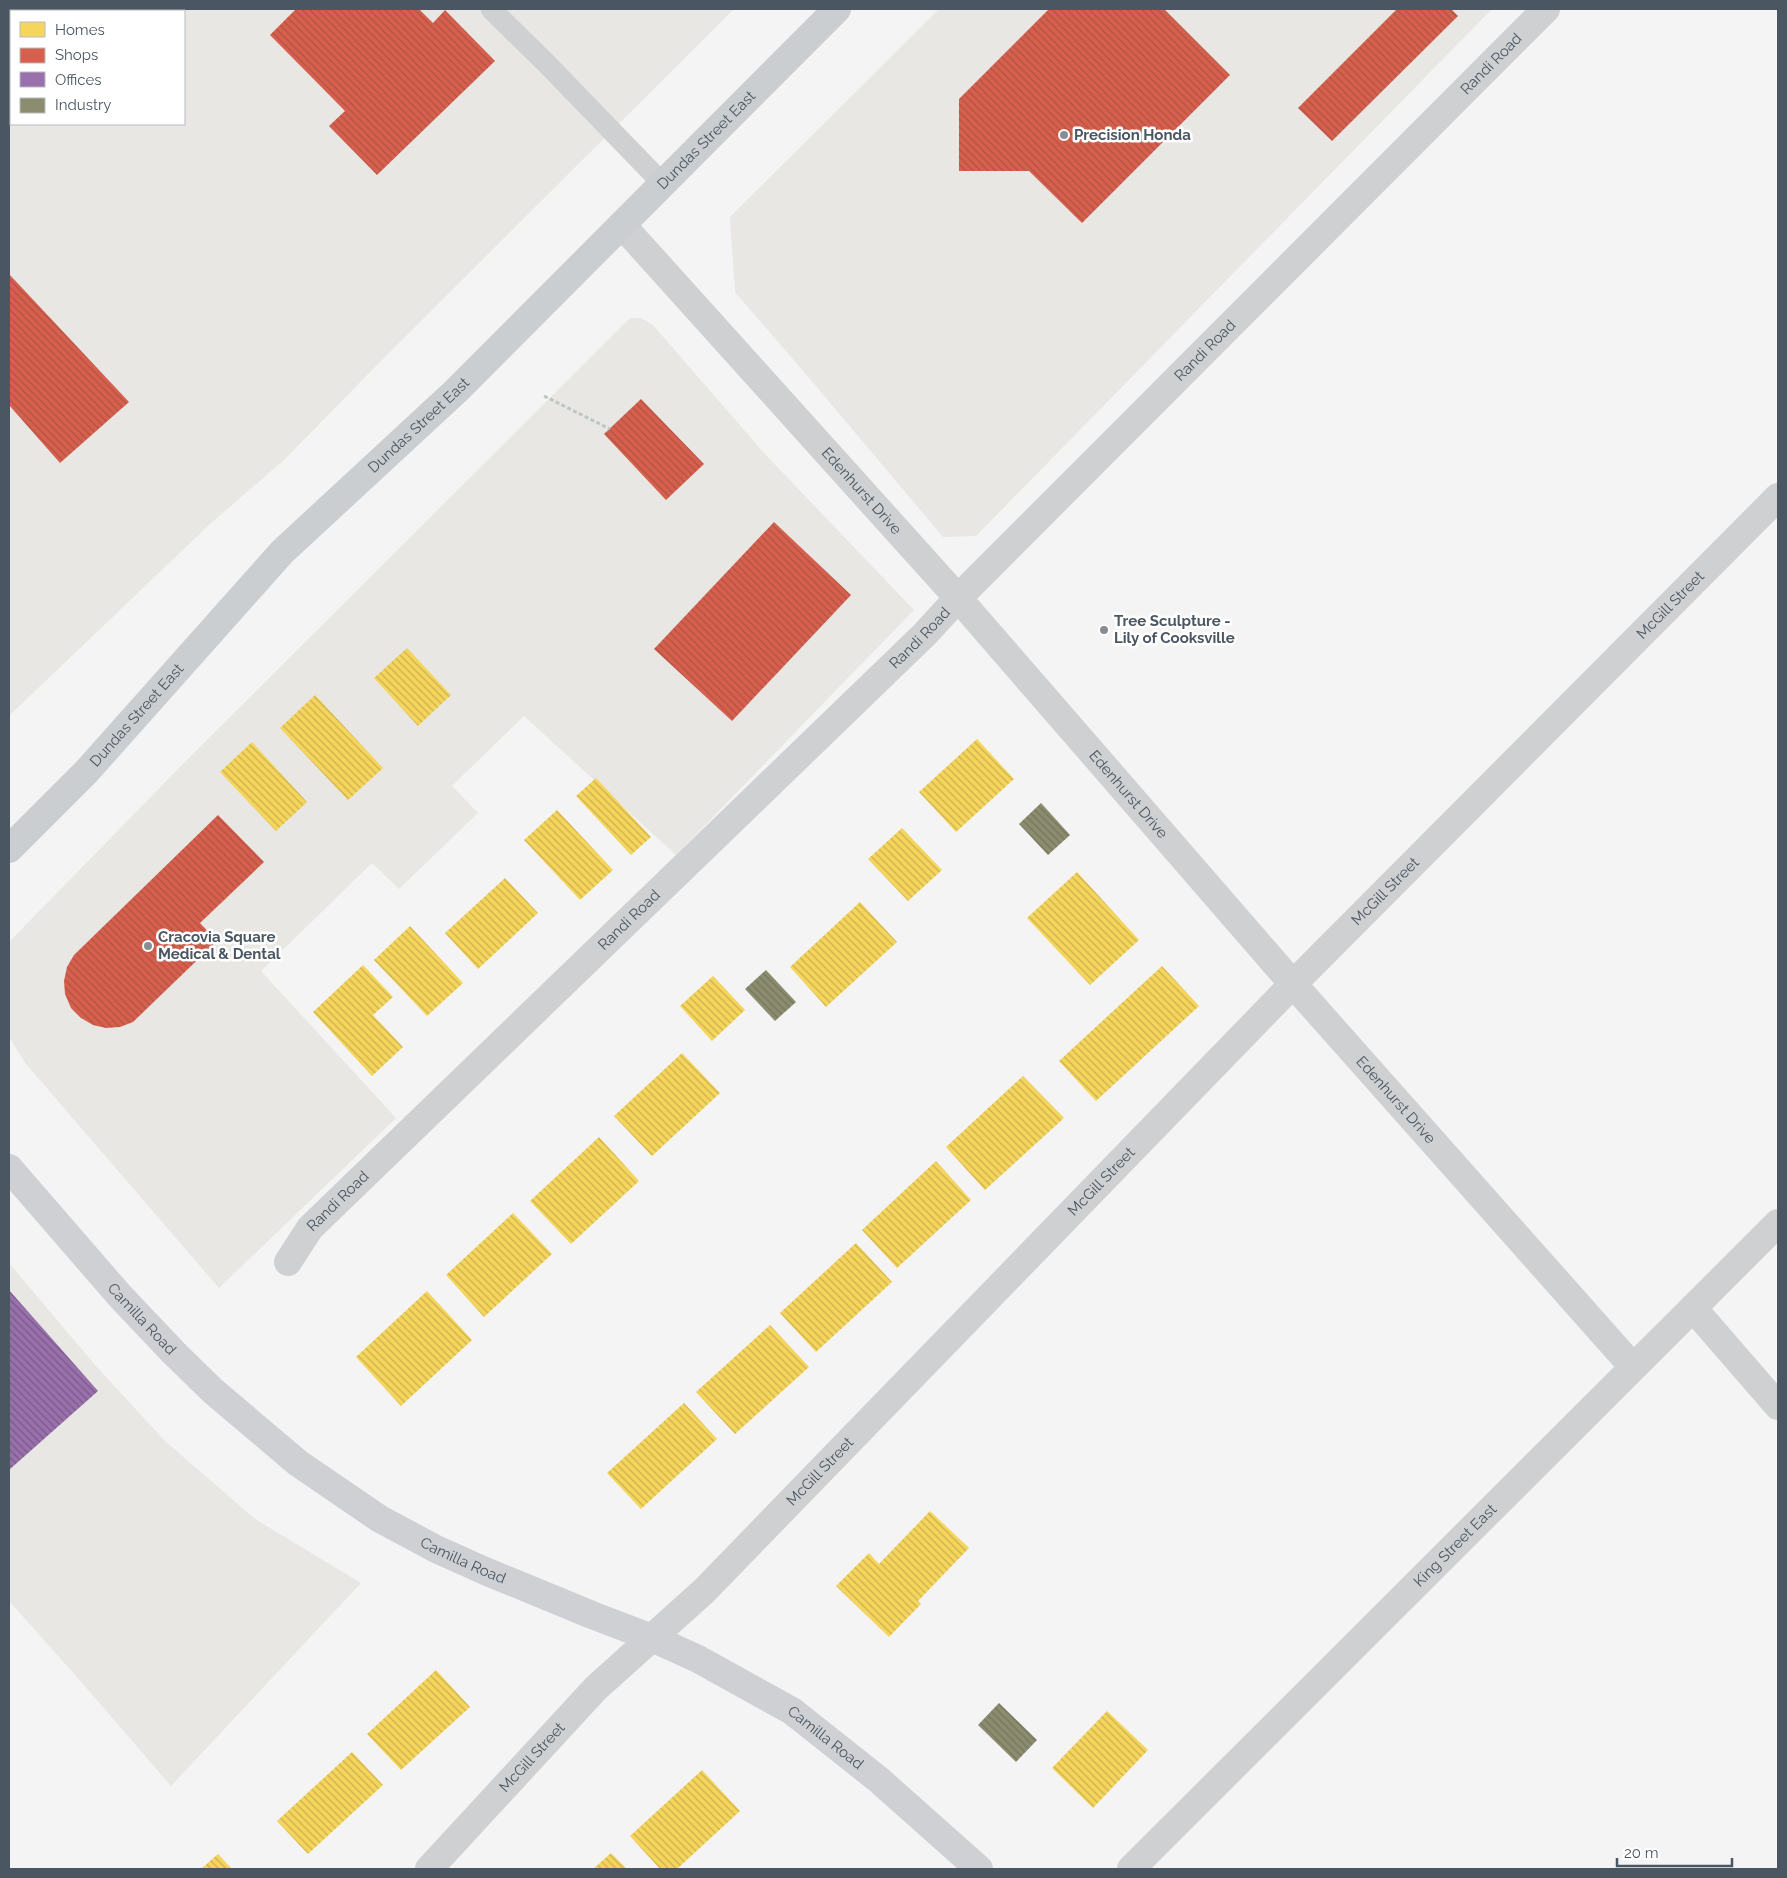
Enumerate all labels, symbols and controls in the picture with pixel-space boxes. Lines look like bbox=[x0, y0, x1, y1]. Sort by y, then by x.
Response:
legend bbox=[10, 10, 185, 125]
text: Homes bbox=[55, 21, 105, 39]
street label: Randi Road bbox=[1457, 30, 1525, 98]
text: Shops bbox=[55, 46, 98, 64]
text: Offices bbox=[55, 71, 102, 89]
street label: Dundas Street East bbox=[653, 87, 759, 193]
text: Industry bbox=[55, 96, 111, 114]
place label: Precision Honda bbox=[1074, 126, 1191, 144]
marker: Precision Honda bbox=[1058, 129, 1070, 141]
street label: Randi Road bbox=[1171, 316, 1239, 385]
street label: Dundas Street East bbox=[364, 374, 473, 477]
street label: Edenhurst Drive bbox=[818, 444, 905, 538]
street label: McGill Street bbox=[1633, 567, 1708, 643]
street label: Randi Road bbox=[886, 604, 954, 672]
place label: Tree Sculpture - Lily of Cooksville bbox=[1114, 612, 1235, 647]
marker: Tree Sculpture - Lily of Cooksville bbox=[1098, 624, 1110, 636]
street label: Dundas Street East bbox=[86, 660, 187, 771]
street label: Edenhurst Drive bbox=[1085, 747, 1172, 842]
street label: McGill Street bbox=[1348, 854, 1423, 929]
street label: Randi Road bbox=[594, 886, 664, 954]
place label: Cracovia Square Medical & Dental bbox=[158, 928, 281, 963]
marker: Cracovia Square Medical & Dental bbox=[142, 940, 154, 952]
street label: Edenhurst Drive bbox=[1352, 1052, 1439, 1147]
street label: McGill Street bbox=[1064, 1144, 1139, 1220]
street label: Randi Road bbox=[303, 1167, 372, 1235]
street label: Camilla Road bbox=[104, 1279, 180, 1358]
street label: McGill Street bbox=[783, 1433, 857, 1509]
street label: King Street East bbox=[1410, 1500, 1500, 1591]
street label: Camilla Road bbox=[417, 1533, 508, 1588]
street label: Camilla Road bbox=[784, 1702, 867, 1773]
street label: McGill Street bbox=[495, 1719, 569, 1796]
scale bar bbox=[1617, 1836, 1732, 1868]
text: 20 m bbox=[1624, 1844, 1659, 1862]

